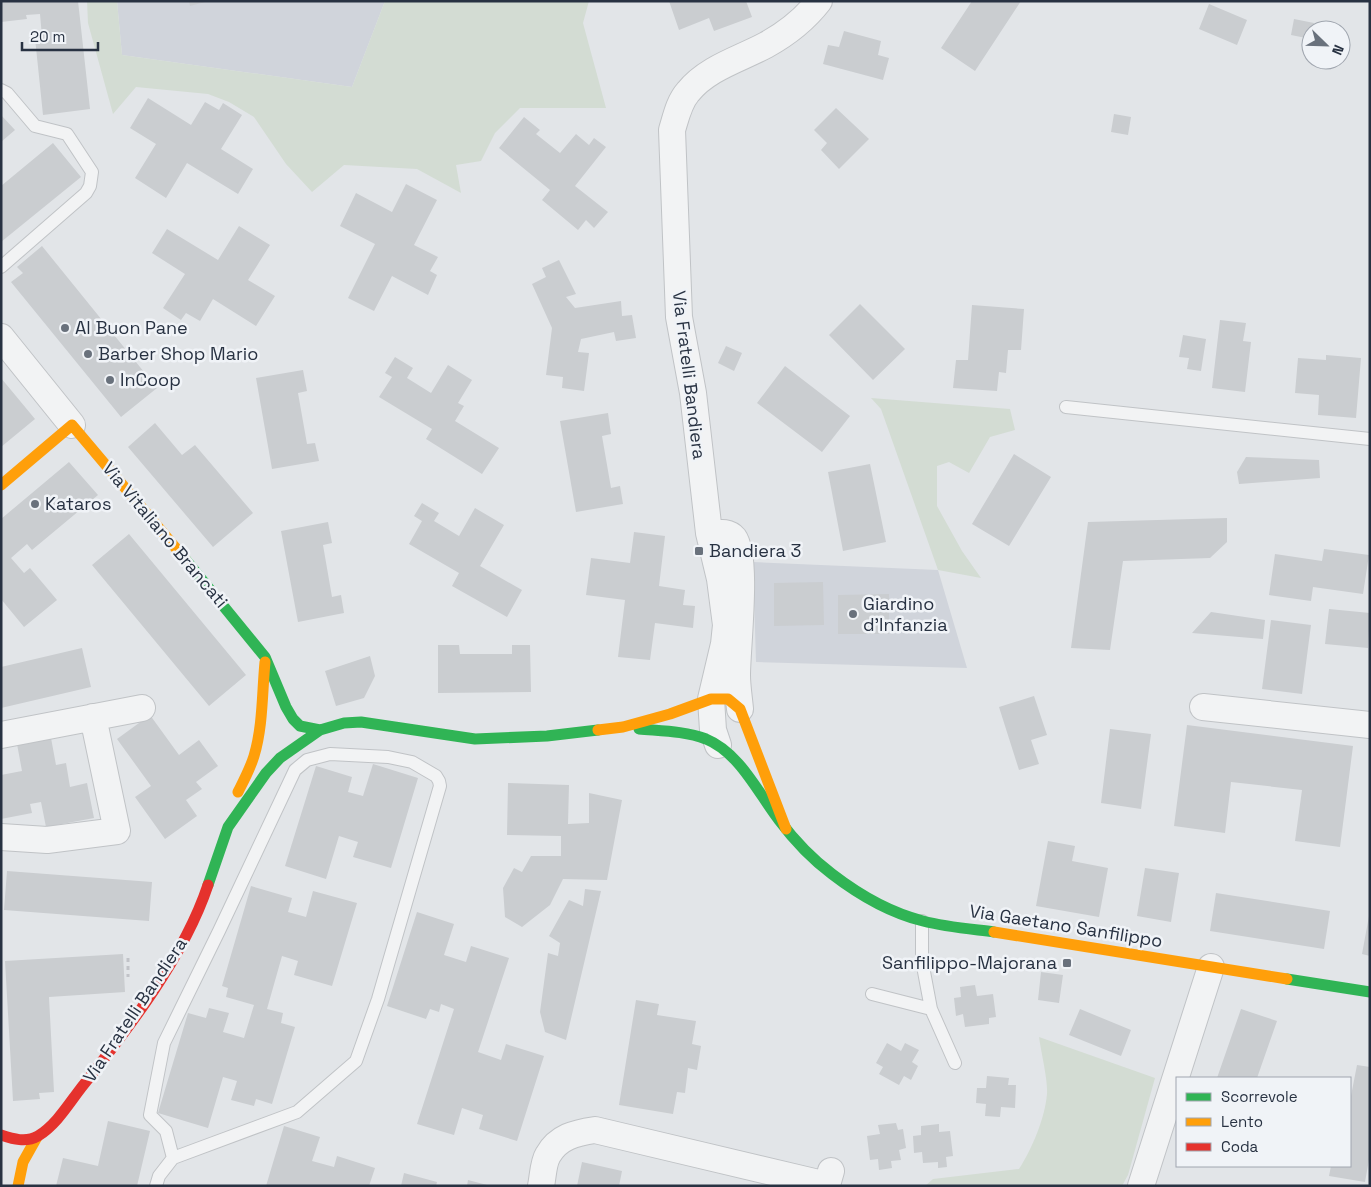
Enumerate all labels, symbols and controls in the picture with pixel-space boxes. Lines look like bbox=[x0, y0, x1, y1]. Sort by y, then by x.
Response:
scale bar bbox=[22, 20, 99, 52]
north arrow bbox=[1301, 20, 1351, 70]
text: 20 m bbox=[30, 27, 65, 46]
text: N bbox=[1328, 42, 1348, 58]
street label: Via Fratelli Bandiera bbox=[668, 289, 711, 461]
place label: Al Buon Pane bbox=[75, 316, 188, 339]
marker: Al Buon Pane bbox=[59, 322, 71, 334]
place label: Barber Shop Mario bbox=[98, 342, 258, 365]
marker: Barber Shop Mario bbox=[82, 348, 94, 360]
place label: InCoop bbox=[120, 368, 181, 391]
marker: InCoop bbox=[104, 374, 116, 386]
street label: Via Vitaliano Brancati bbox=[98, 457, 233, 612]
place label: Kataros bbox=[45, 492, 111, 515]
marker: Kataros bbox=[29, 498, 41, 510]
place label: Bandiera 3 bbox=[709, 539, 801, 562]
marker: Bandiera 3 bbox=[693, 545, 705, 557]
place label: Giardino d'Infanzia bbox=[863, 592, 948, 636]
marker: Giardino d'Infanzia bbox=[847, 608, 859, 620]
street label: Via Gaetano Sanfilippo bbox=[968, 899, 1164, 952]
street label: Via Fratelli Bandiera bbox=[78, 933, 192, 1087]
place label: Sanfilippo-Majorana bbox=[882, 951, 1057, 974]
marker: Sanfilippo-Majorana bbox=[1061, 957, 1073, 969]
legend bbox=[1176, 1077, 1351, 1167]
text: Scorrevole bbox=[1221, 1087, 1298, 1106]
text: Lento bbox=[1221, 1112, 1263, 1131]
text: Coda bbox=[1221, 1137, 1259, 1156]

